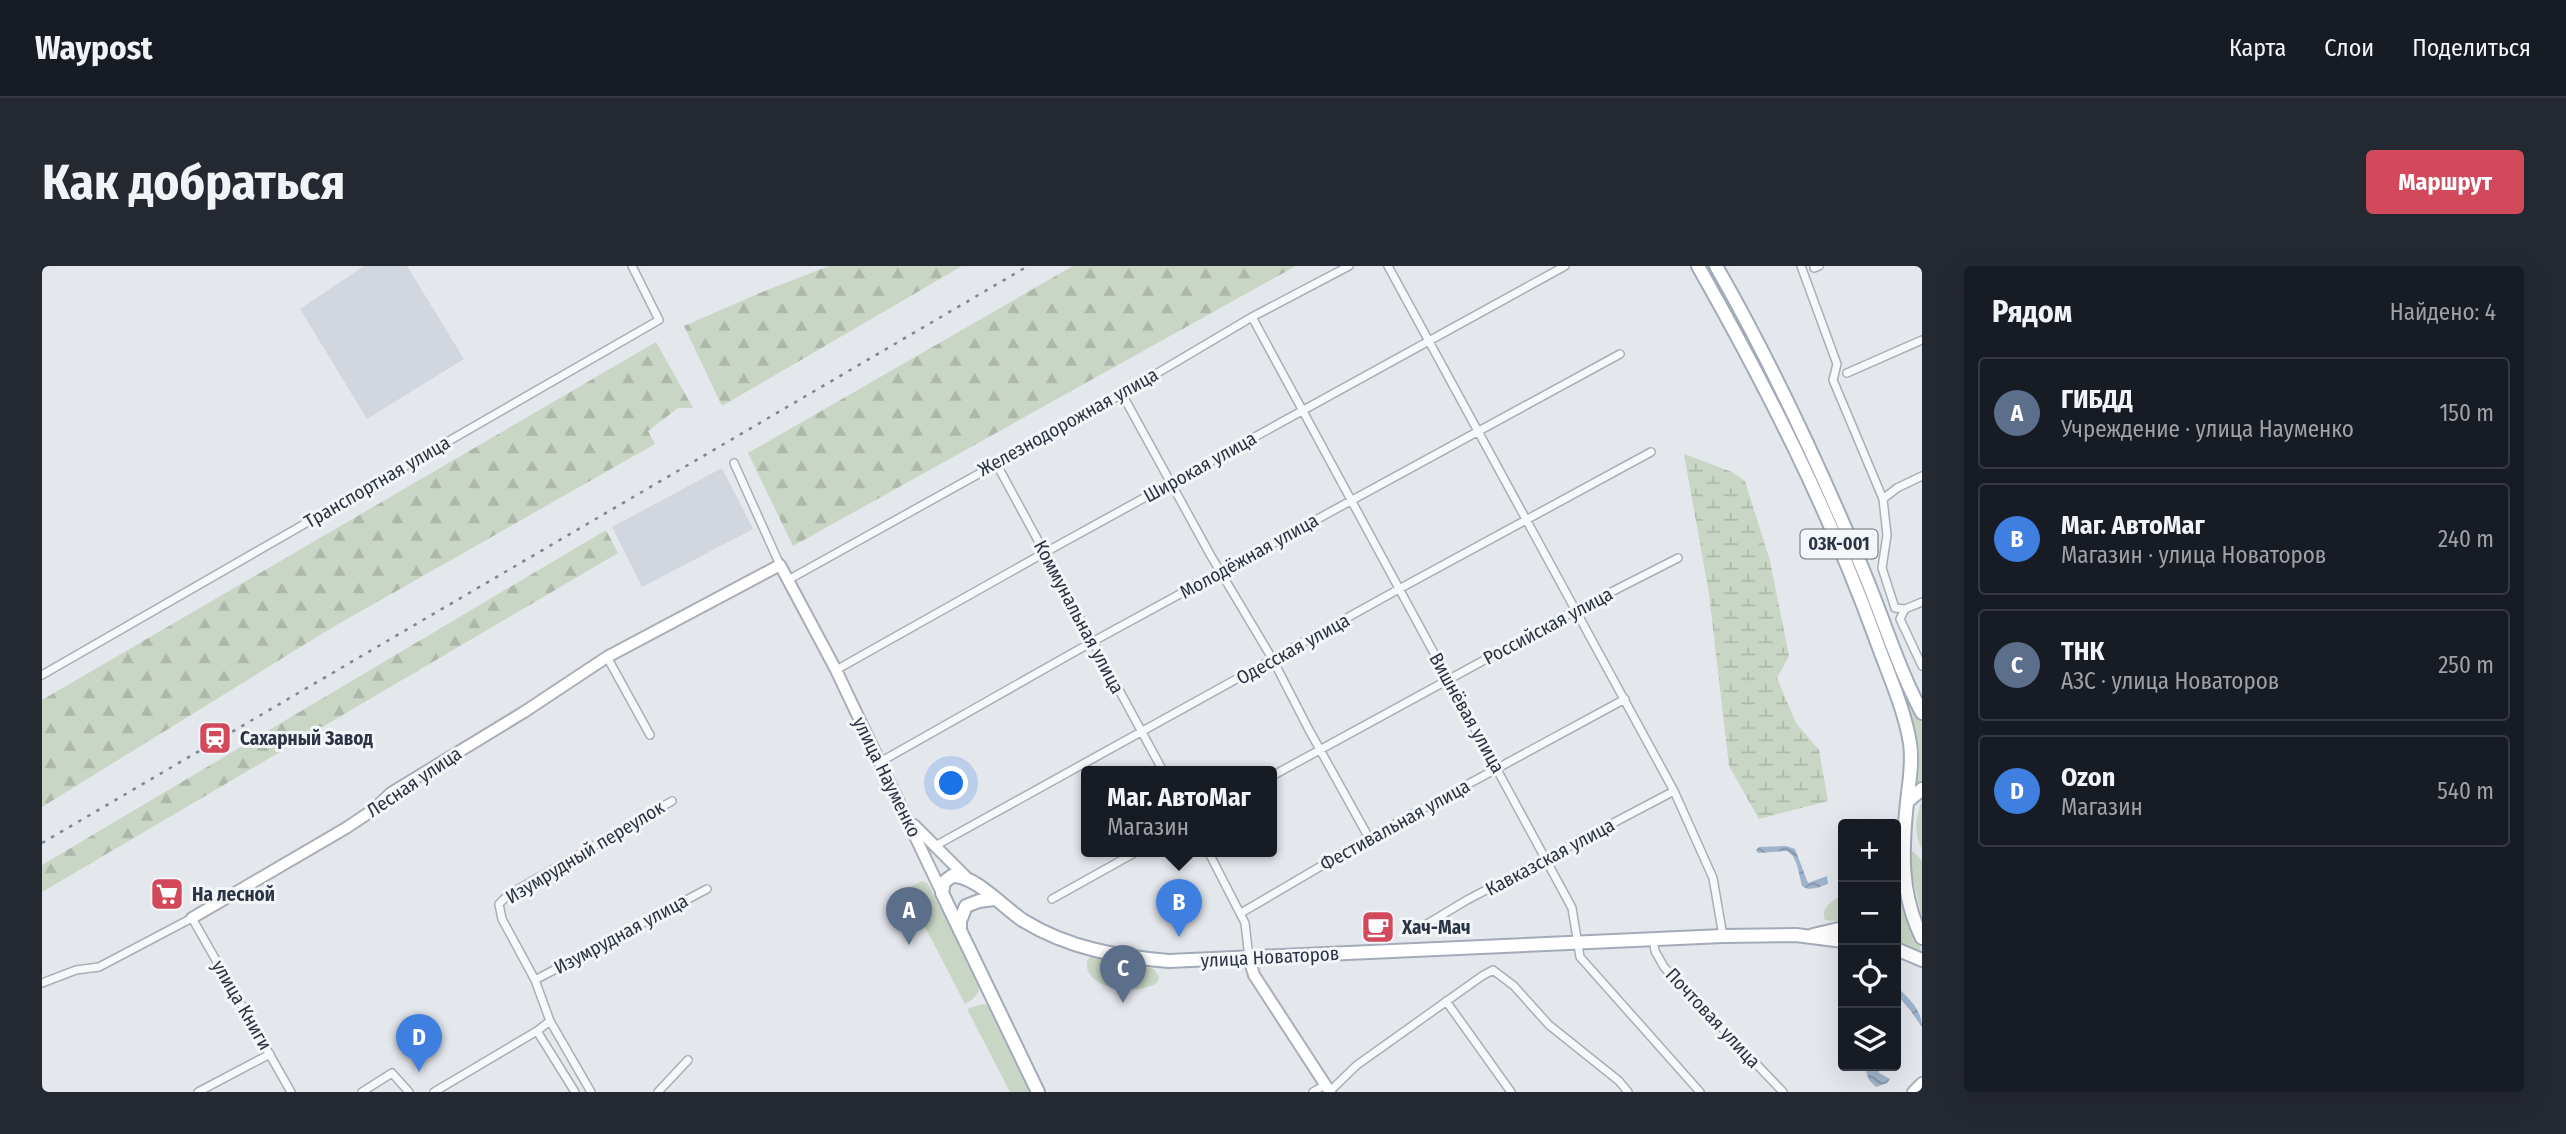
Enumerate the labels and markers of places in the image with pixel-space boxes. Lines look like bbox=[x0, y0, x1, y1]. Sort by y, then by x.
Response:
station icon: Сахарный Завод bbox=[196, 719, 234, 757]
place label: Сахарный Завод bbox=[240, 727, 373, 750]
supermarket icon: На лесной bbox=[148, 875, 186, 913]
pin: B bbox=[1156, 879, 1202, 937]
place label: На лесной bbox=[192, 883, 275, 906]
pin: A bbox=[886, 887, 932, 945]
cafe icon: Хач-Мач bbox=[1359, 908, 1397, 946]
place label: Хач-Мач bbox=[1401, 916, 1471, 939]
pin: C bbox=[1100, 945, 1146, 1003]
pin: D bbox=[396, 1014, 442, 1072]

